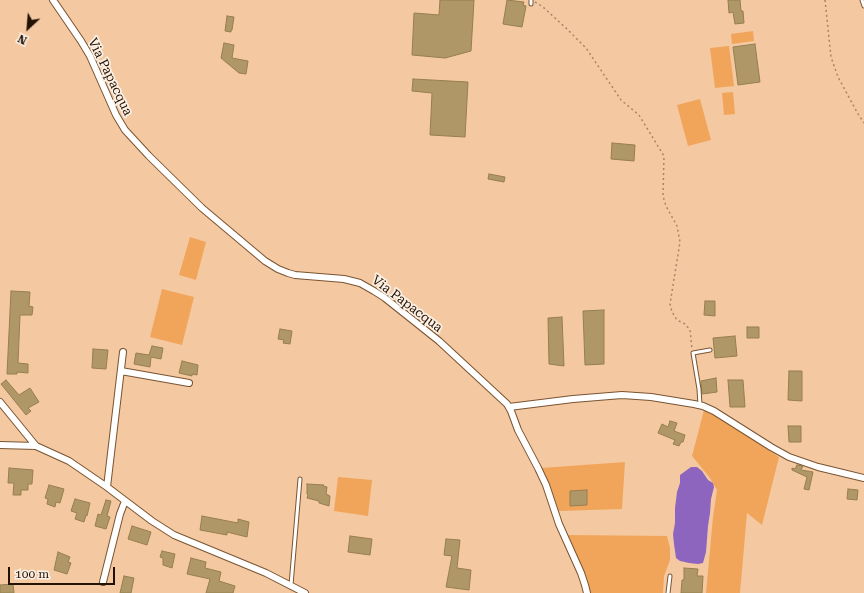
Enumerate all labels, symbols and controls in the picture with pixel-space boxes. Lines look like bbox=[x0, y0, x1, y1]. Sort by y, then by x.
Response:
north arrow bbox=[8, 8, 48, 48]
text: N bbox=[16, 32, 29, 47]
street label: Via Papacqua bbox=[84, 36, 136, 118]
street label: Via Papacqua bbox=[369, 272, 445, 336]
scale bar bbox=[10, 559, 117, 585]
text: 100 m bbox=[15, 567, 49, 581]

